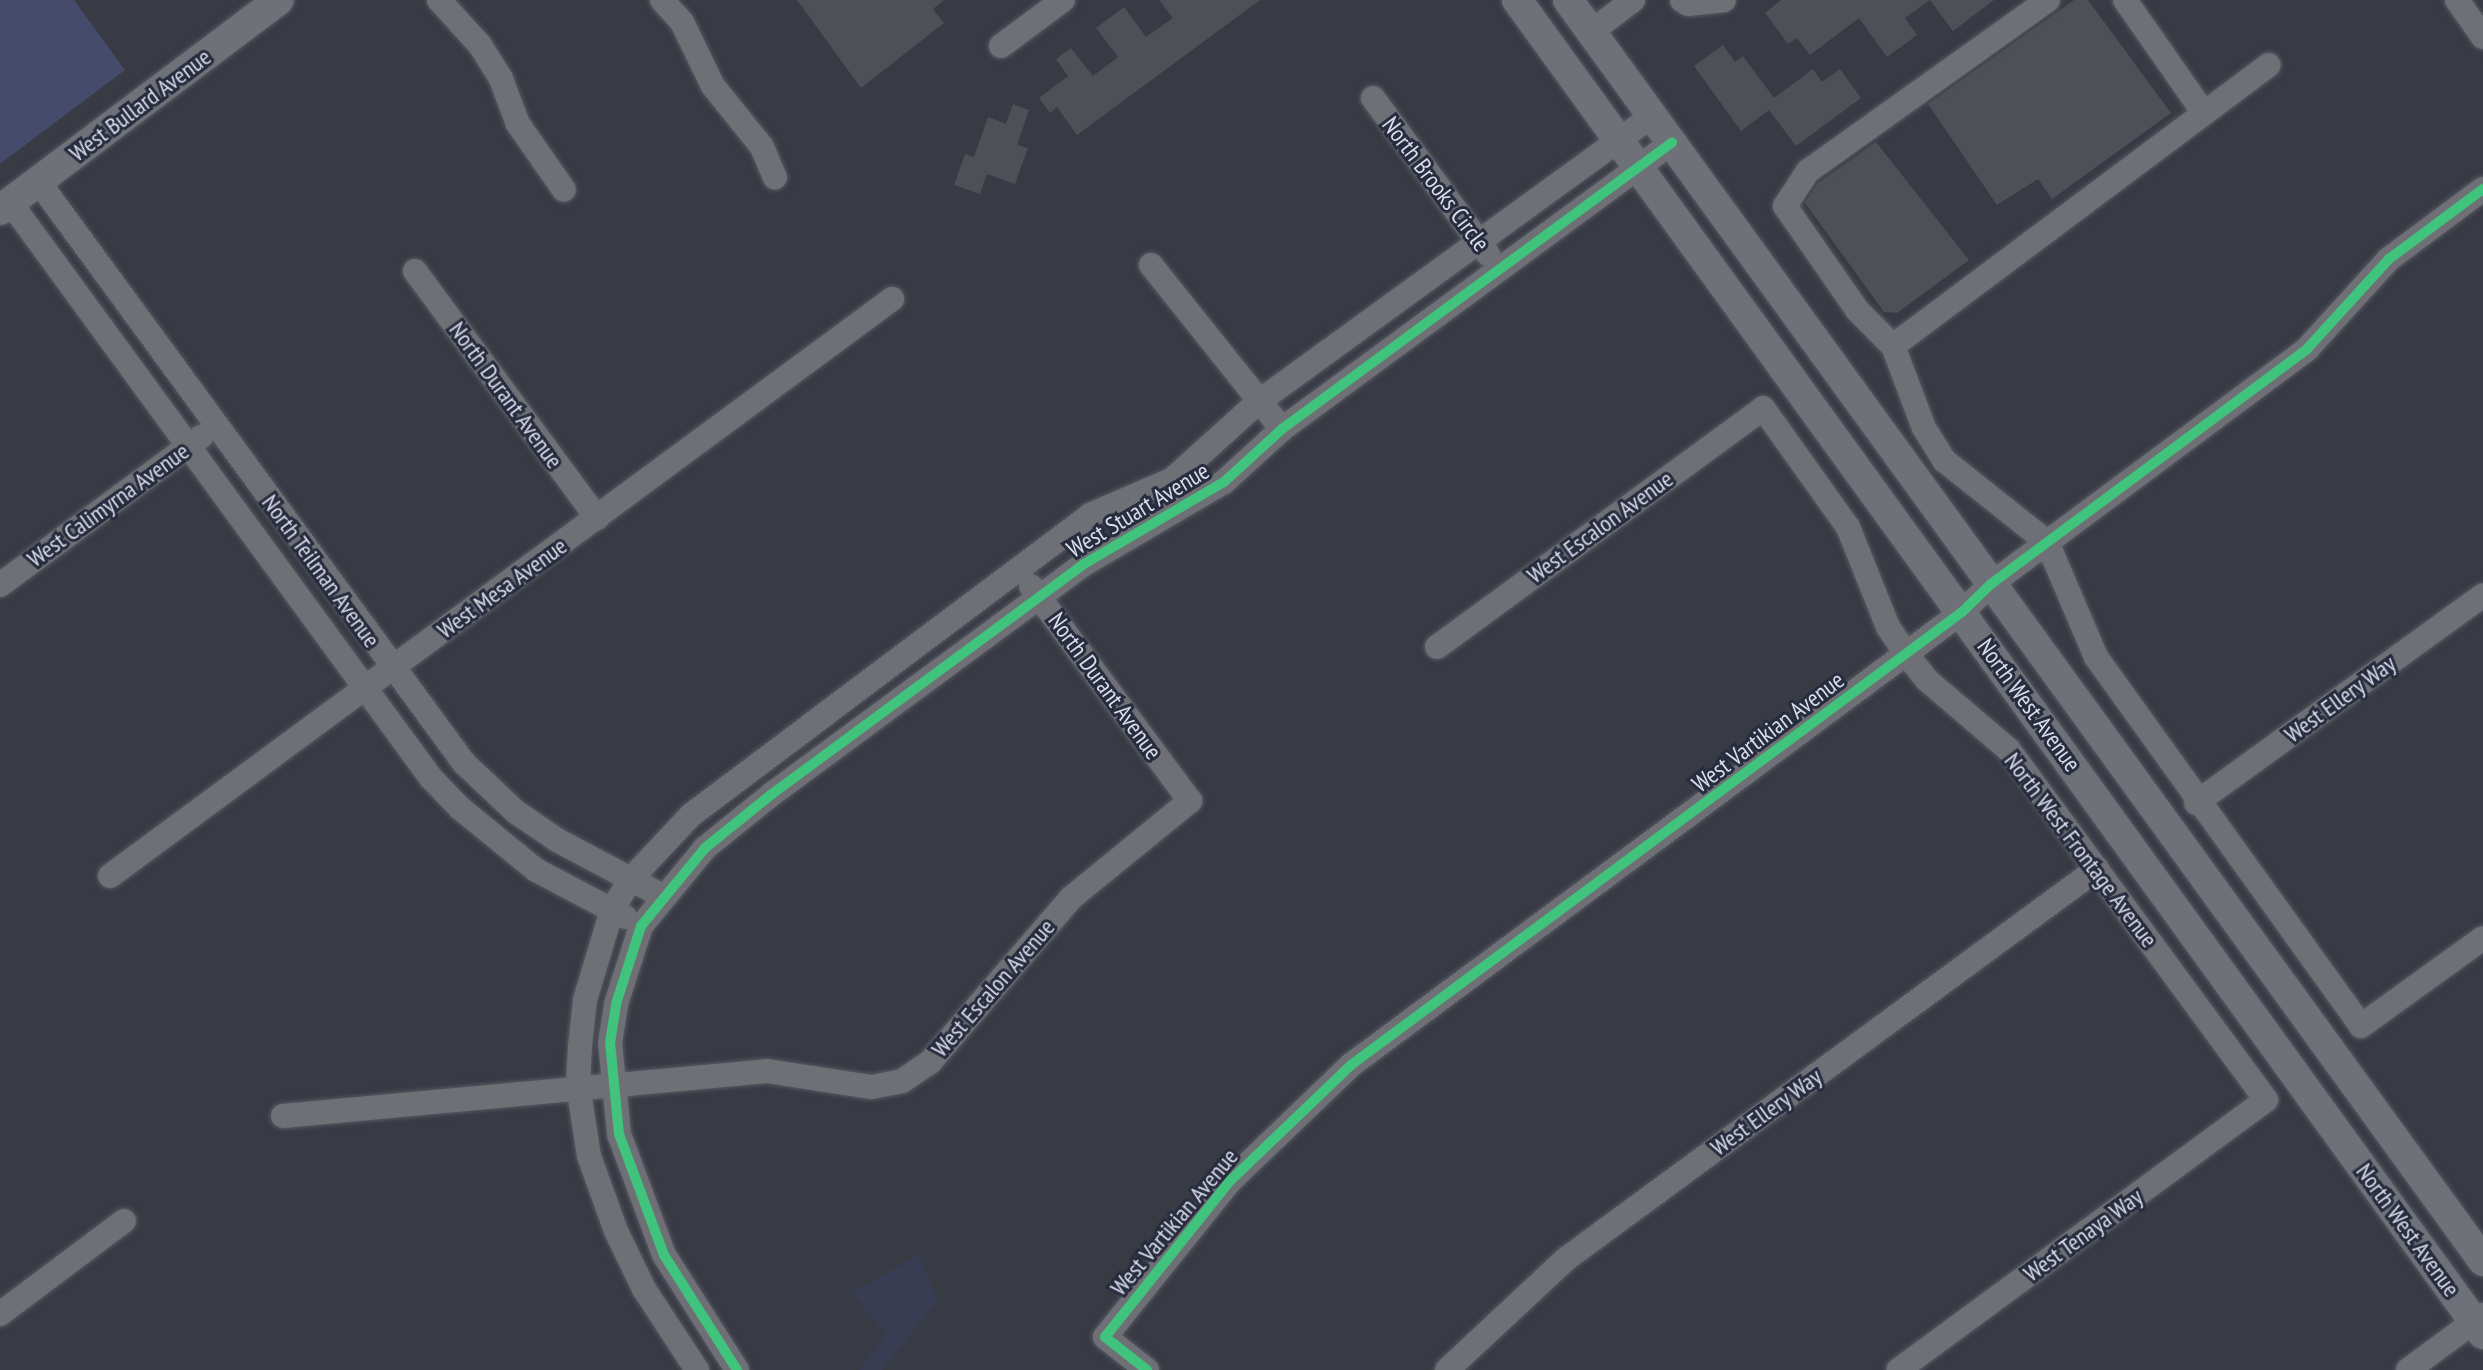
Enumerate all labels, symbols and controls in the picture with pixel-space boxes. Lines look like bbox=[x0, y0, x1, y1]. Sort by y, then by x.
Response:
street label: West Bullard Avenue bbox=[63, 42, 217, 168]
street label: North Brooks Circle bbox=[1376, 111, 1496, 257]
street label: North Durant Avenue bbox=[443, 316, 569, 474]
street label: West Calimyrna Avenue bbox=[21, 437, 195, 573]
street label: West Stuart Avenue bbox=[1061, 456, 1215, 564]
street label: West Escalon Avenue bbox=[1521, 464, 1679, 590]
street label: North Teilman Avenue bbox=[256, 488, 386, 654]
street label: West Mesa Avenue bbox=[431, 531, 573, 645]
street label: North Durant Avenue bbox=[1042, 607, 1168, 765]
street label: North West Avenue bbox=[1971, 632, 2087, 778]
street label: West Ellery Way bbox=[2279, 649, 2401, 749]
street label: West Vartikian Avenue bbox=[1686, 665, 1850, 799]
street label: North West Frontage Avenue bbox=[1998, 747, 2164, 953]
street label: West Escalon Avenue bbox=[925, 913, 1061, 1063]
street label: West Ellery Way bbox=[1705, 1062, 1827, 1162]
street label: West Vartikian Avenue bbox=[1104, 1142, 1244, 1302]
street label: North West Avenue bbox=[2350, 1157, 2466, 1303]
street label: West Tenaya Way bbox=[2018, 1182, 2148, 1288]

